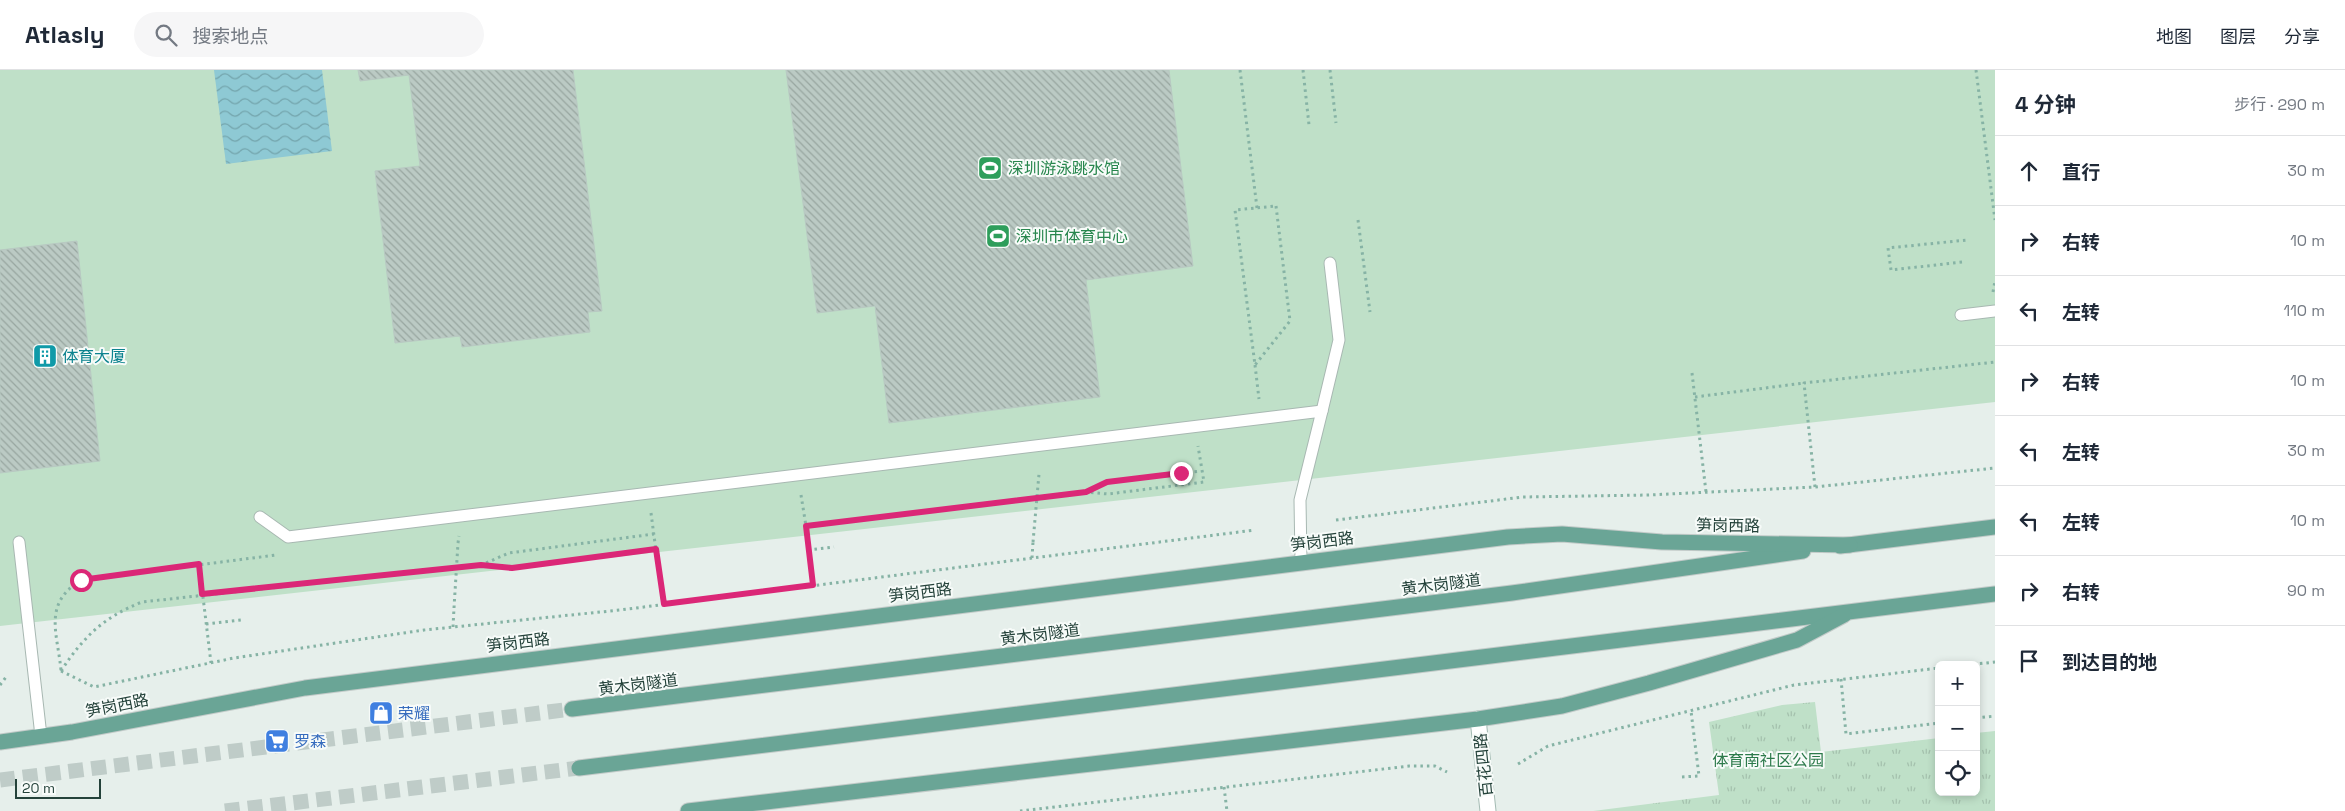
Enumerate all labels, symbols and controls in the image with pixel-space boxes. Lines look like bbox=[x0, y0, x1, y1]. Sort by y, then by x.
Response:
search box bbox=[134, 12, 484, 57]
text: Atlasly bbox=[25, 19, 104, 50]
icon: search bbox=[152, 21, 180, 49]
text: 搜索地点 bbox=[192, 24, 268, 49]
text: 地图 bbox=[2156, 25, 2192, 48]
text: 图层 bbox=[2220, 25, 2256, 48]
text: 分享 bbox=[2284, 25, 2320, 48]
text: 4 分钟 bbox=[2015, 91, 2076, 118]
text: 步行 · 290 m bbox=[2234, 94, 2325, 115]
sports icon: 深圳游泳跳水馆 bbox=[977, 155, 1003, 181]
icon: ahead bbox=[2015, 157, 2043, 185]
place label: 深圳游泳跳水馆 bbox=[1008, 158, 1120, 179]
text: 直行 bbox=[2062, 160, 2100, 185]
text: 30 m bbox=[2287, 160, 2325, 181]
sports icon: 深圳市体育中心 bbox=[985, 223, 1011, 249]
place label: 深圳市体育中心 bbox=[1016, 226, 1128, 247]
icon: right bbox=[2015, 227, 2043, 255]
text: 右转 bbox=[2062, 230, 2100, 255]
text: 10 m bbox=[2290, 230, 2325, 251]
icon: left bbox=[2015, 297, 2043, 325]
text: 左转 bbox=[2062, 300, 2100, 325]
text: 110 m bbox=[2283, 300, 2325, 321]
building icon: 体育大厦 bbox=[32, 343, 58, 369]
place label: 体育大厦 bbox=[62, 346, 126, 367]
icon: right bbox=[2015, 367, 2043, 395]
text: 右转 bbox=[2062, 370, 2100, 395]
text: 10 m bbox=[2290, 370, 2325, 391]
icon: left bbox=[2015, 437, 2043, 465]
text: 左转 bbox=[2062, 440, 2100, 465]
text: 30 m bbox=[2287, 440, 2325, 461]
route end bbox=[1170, 462, 1193, 485]
icon: left bbox=[2015, 507, 2043, 535]
text: 左转 bbox=[2062, 510, 2100, 535]
text: 10 m bbox=[2290, 510, 2325, 531]
street label: 笋岗西路 bbox=[1696, 514, 1760, 537]
street label: 笋岗西路 bbox=[1289, 527, 1355, 556]
route start bbox=[70, 569, 93, 592]
street label: 黄木岗隧道 bbox=[1400, 569, 1482, 600]
icon: right bbox=[2015, 577, 2043, 605]
street label: 笋岗西路 bbox=[887, 578, 953, 607]
text: 右转 bbox=[2062, 580, 2100, 605]
text: 90 m bbox=[2287, 580, 2325, 601]
street label: 黄木岗隧道 bbox=[999, 619, 1081, 650]
street label: 笋岗西路 bbox=[485, 628, 551, 657]
icon: arrive bbox=[2015, 647, 2043, 675]
text: 到达目的地 bbox=[2062, 650, 2157, 675]
map controls bbox=[1935, 661, 1980, 796]
button: + bbox=[1935, 661, 1980, 706]
street label: 黄木岗隧道 bbox=[597, 669, 679, 700]
street label: 笋岗西路 bbox=[84, 689, 151, 722]
shop icon: 荣耀 bbox=[368, 700, 394, 726]
place label: 荣耀 bbox=[398, 703, 430, 724]
button: − bbox=[1935, 706, 1980, 751]
supermarket icon: 罗森 bbox=[264, 728, 290, 754]
place label: 罗森 bbox=[294, 731, 326, 752]
street label: 百花四路 bbox=[1470, 732, 1497, 798]
park label: 体育南社区公园 bbox=[1712, 750, 1824, 771]
button: locate bbox=[1935, 751, 1980, 796]
scale bar bbox=[15, 776, 101, 799]
text: 20 m bbox=[22, 779, 55, 797]

